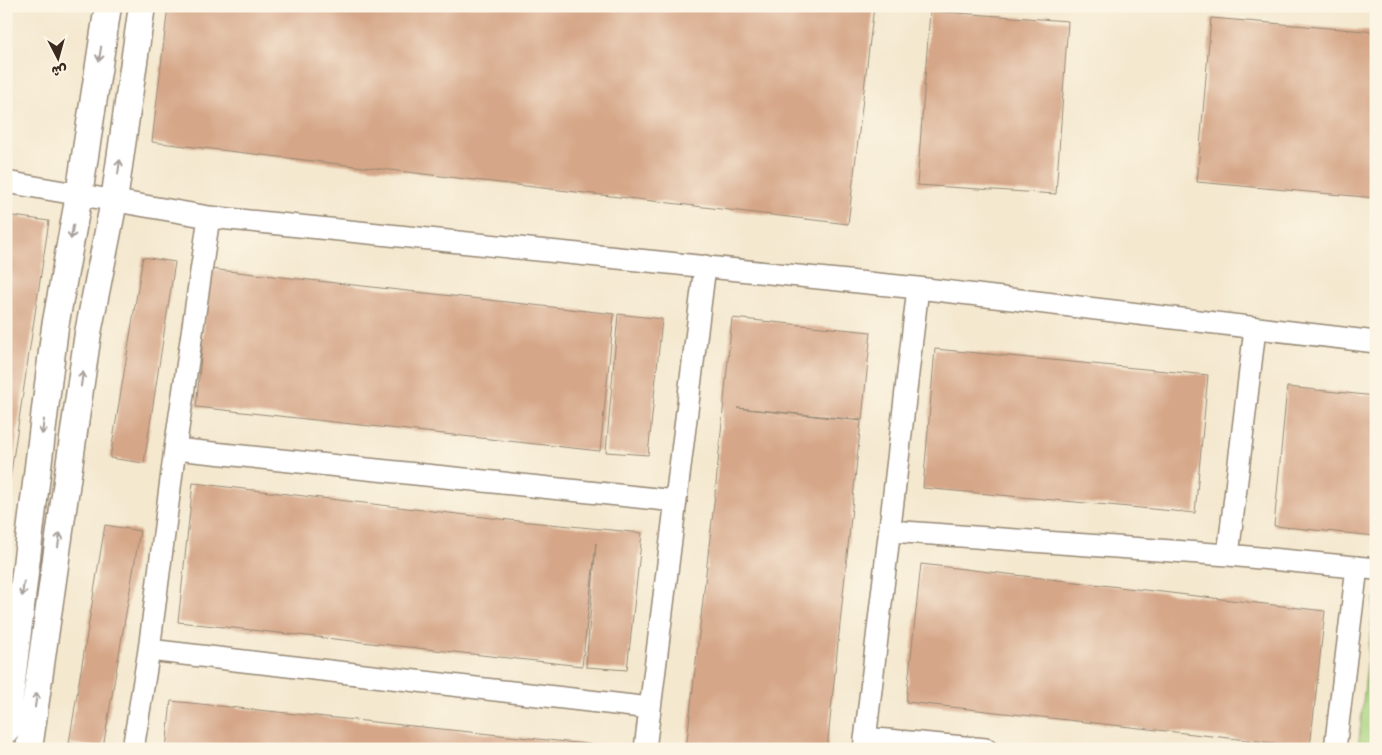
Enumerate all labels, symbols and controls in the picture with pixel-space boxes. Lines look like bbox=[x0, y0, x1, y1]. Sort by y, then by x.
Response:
north arrow bbox=[32, 32, 82, 82]
one-way arrow bbox=[95, 46, 105, 62]
text: ش bbox=[51, 61, 68, 82]
one-way arrow bbox=[114, 159, 124, 175]
one-way arrow bbox=[67, 224, 77, 240]
one-way arrow bbox=[77, 371, 87, 387]
one-way arrow bbox=[38, 419, 48, 435]
one-way arrow bbox=[54, 532, 64, 548]
one-way arrow bbox=[18, 580, 28, 596]
one-way arrow bbox=[31, 693, 41, 709]

